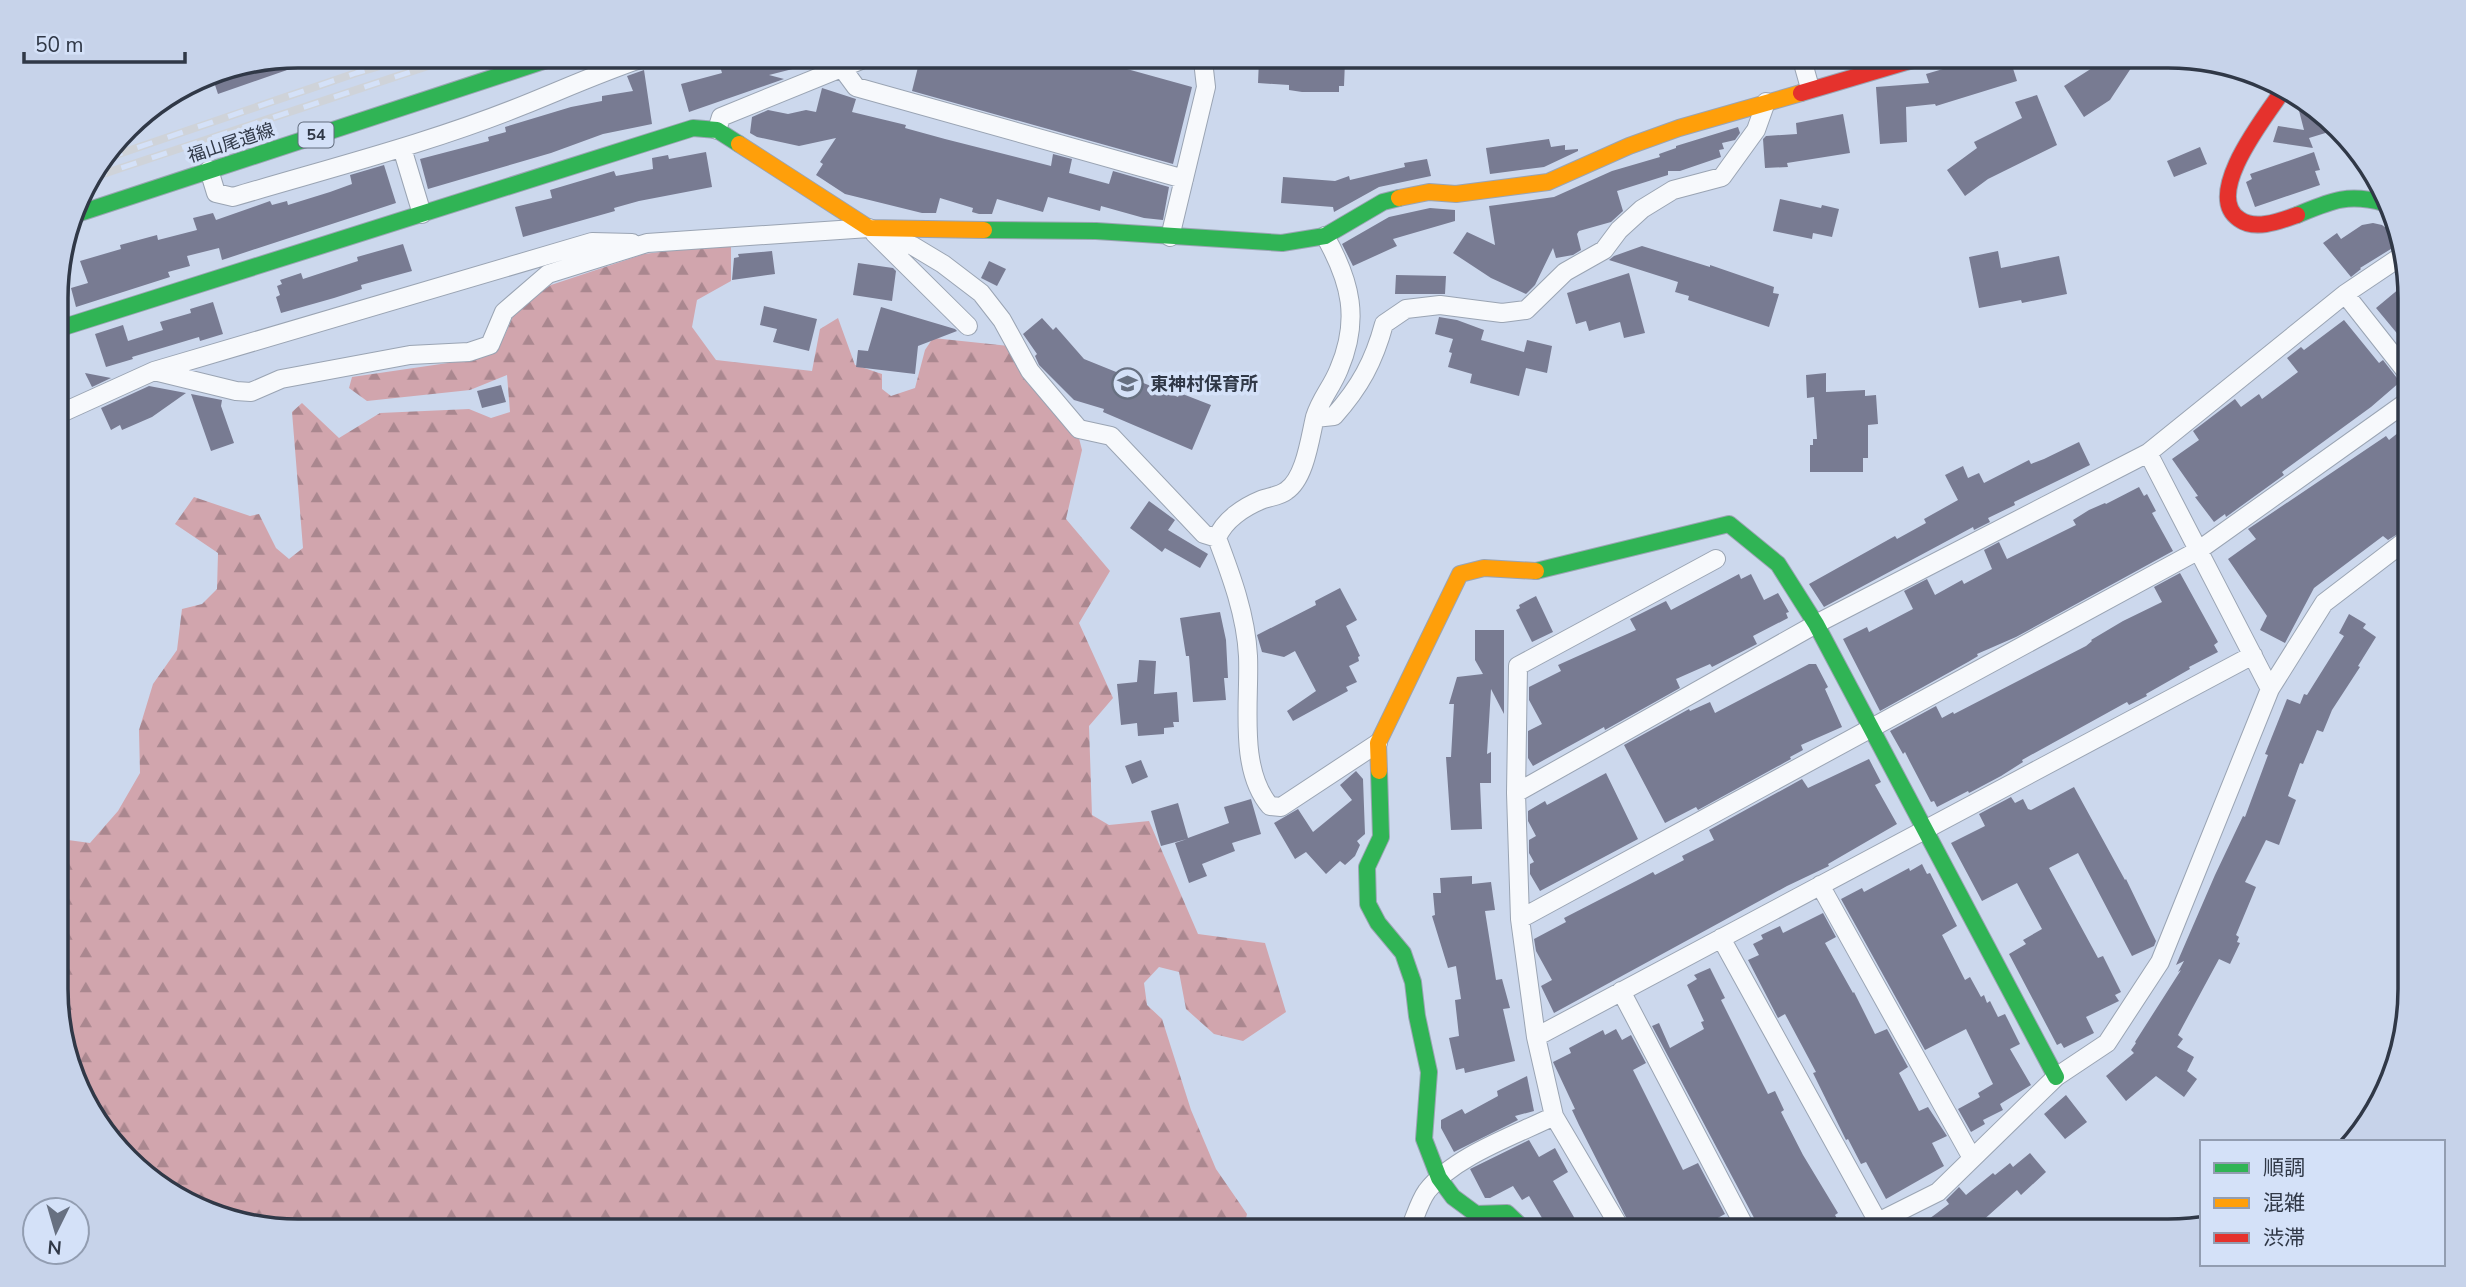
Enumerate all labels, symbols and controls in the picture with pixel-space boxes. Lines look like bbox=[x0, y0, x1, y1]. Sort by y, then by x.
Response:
scale bar bbox=[24, 21, 186, 65]
text: 50 m bbox=[35, 31, 84, 59]
street label: 福山尾道線 bbox=[184, 118, 278, 168]
road number: 54 bbox=[298, 122, 334, 148]
school or university icon: 東神村保育所 bbox=[1110, 367, 1144, 401]
place label: 東神村保育所 bbox=[1150, 372, 1258, 396]
legend bbox=[2200, 1140, 2445, 1266]
text: 順調 bbox=[2263, 1154, 2305, 1182]
text: 混雑 bbox=[2263, 1189, 2305, 1217]
north arrow bbox=[21, 1196, 91, 1266]
text: 渋滞 bbox=[2263, 1224, 2305, 1252]
text: N bbox=[46, 1233, 63, 1261]

